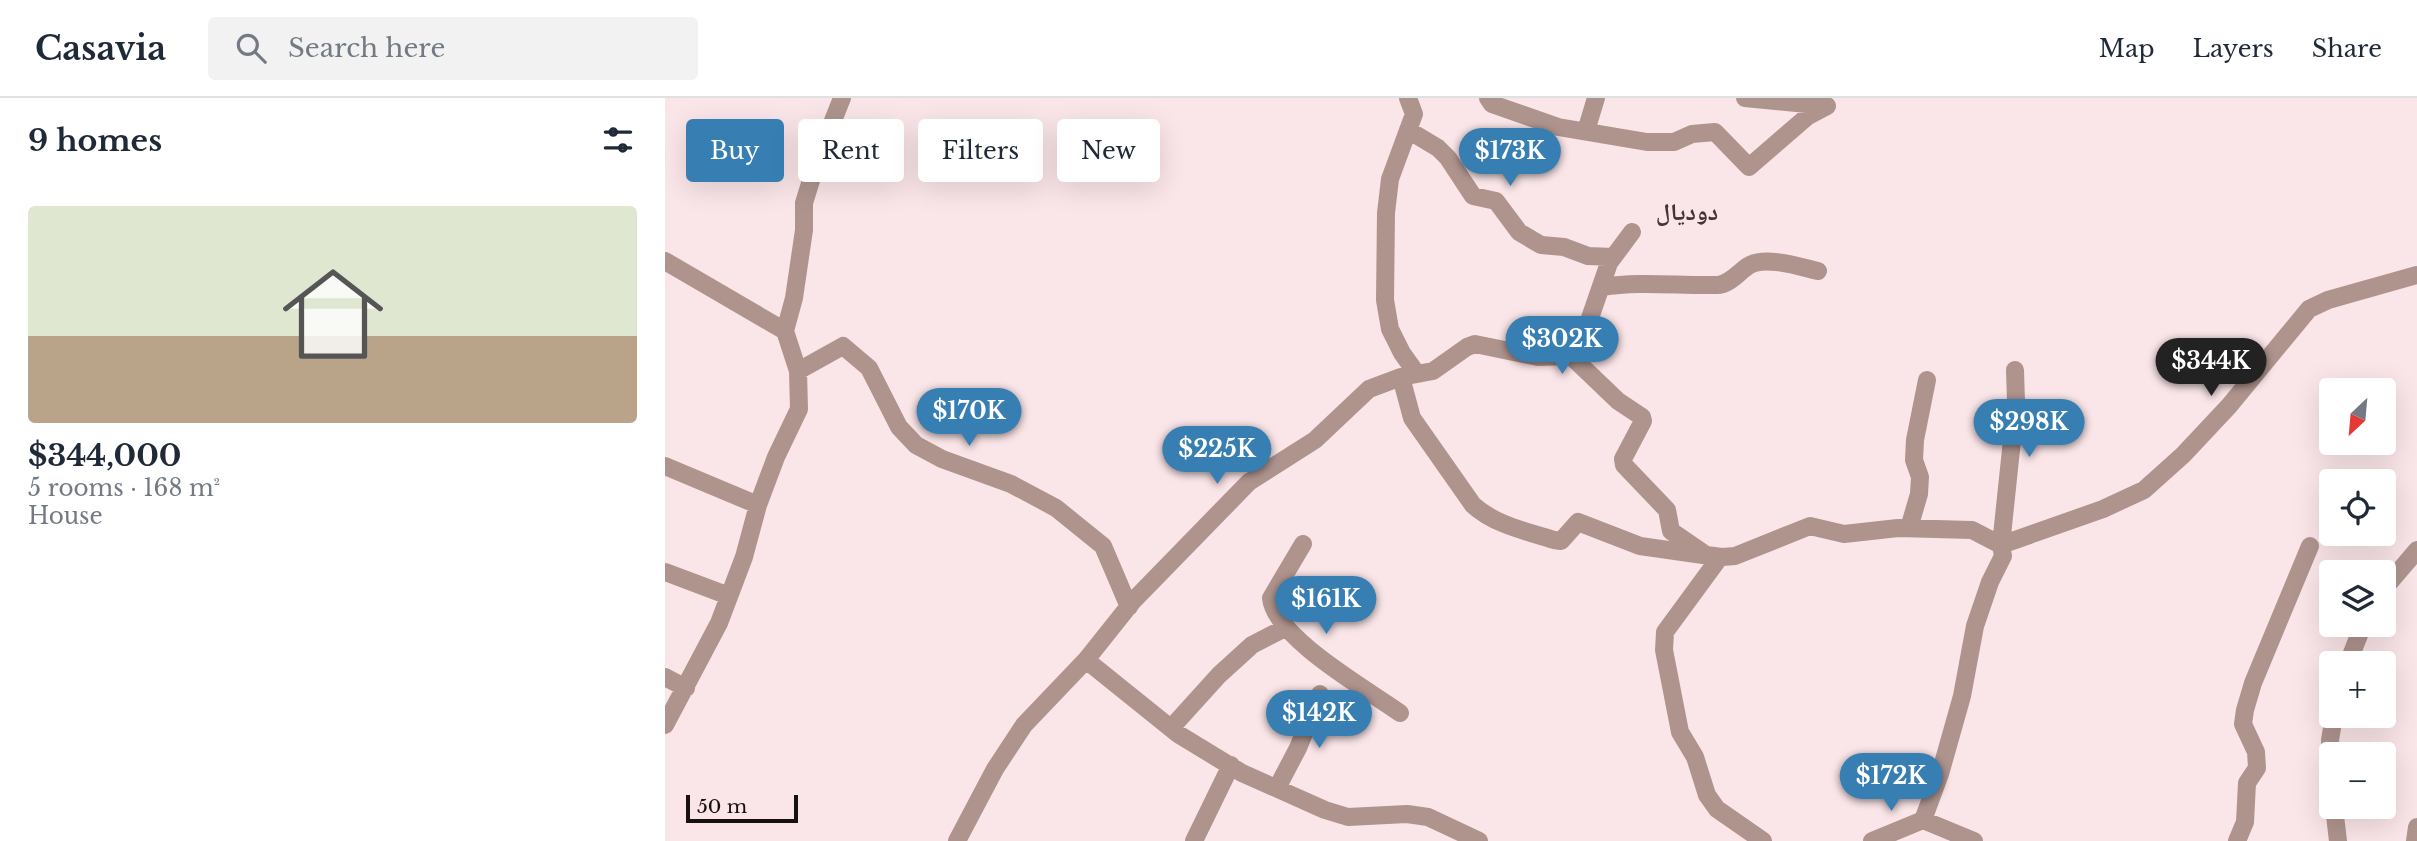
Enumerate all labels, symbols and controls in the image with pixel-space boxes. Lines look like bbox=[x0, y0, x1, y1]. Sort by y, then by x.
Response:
search box bbox=[208, 17, 698, 80]
text: Casavia bbox=[35, 28, 166, 69]
icon: search bbox=[232, 29, 270, 67]
text: Search here bbox=[288, 32, 445, 64]
text: Map bbox=[2099, 34, 2155, 63]
text: Layers bbox=[2193, 34, 2274, 63]
text: Share bbox=[2312, 34, 2382, 63]
chip: Buy bbox=[686, 119, 784, 182]
chip: Rent bbox=[798, 119, 904, 182]
chip: Filters bbox=[918, 119, 1043, 182]
chip: New bbox=[1057, 119, 1160, 182]
icon: filters bbox=[599, 121, 637, 159]
text: 9 homes bbox=[28, 122, 162, 159]
pin: $173K bbox=[1461, 129, 1559, 188]
text: $173K bbox=[1475, 137, 1545, 165]
district label: دودیال bbox=[1656, 197, 1718, 226]
icon: home bbox=[270, 251, 396, 377]
pin: $302K bbox=[1513, 316, 1611, 376]
text: $302K bbox=[1522, 325, 1602, 353]
pin: $344K bbox=[2162, 338, 2260, 398]
text: $344K bbox=[2172, 347, 2250, 375]
north arrow bbox=[2319, 378, 2396, 455]
map controls bbox=[2319, 378, 2396, 819]
pin: $170K bbox=[920, 388, 1018, 448]
text: $170K bbox=[933, 397, 1005, 425]
pin: $298K bbox=[1980, 400, 2078, 459]
text: $298K bbox=[1990, 408, 2068, 436]
pin: $225K bbox=[1168, 426, 1266, 486]
text: $225K bbox=[1178, 435, 1256, 463]
text: $344,000 bbox=[28, 437, 181, 474]
button: locate bbox=[2319, 469, 2396, 546]
text: 5 rooms · 168 m² bbox=[28, 474, 220, 502]
text: House bbox=[28, 502, 103, 530]
button: layers bbox=[2319, 560, 2396, 637]
pin: $161K bbox=[1277, 576, 1375, 636]
text: $161K bbox=[1291, 585, 1361, 613]
button: + bbox=[2319, 651, 2396, 728]
pin: $142K bbox=[1270, 690, 1368, 750]
text: $142K bbox=[1282, 699, 1356, 727]
button: − bbox=[2319, 742, 2396, 819]
pin: $172K bbox=[1842, 754, 1940, 813]
text: $172K bbox=[1856, 762, 1926, 790]
scale bar bbox=[686, 792, 798, 824]
text: 50 m bbox=[697, 795, 747, 818]

